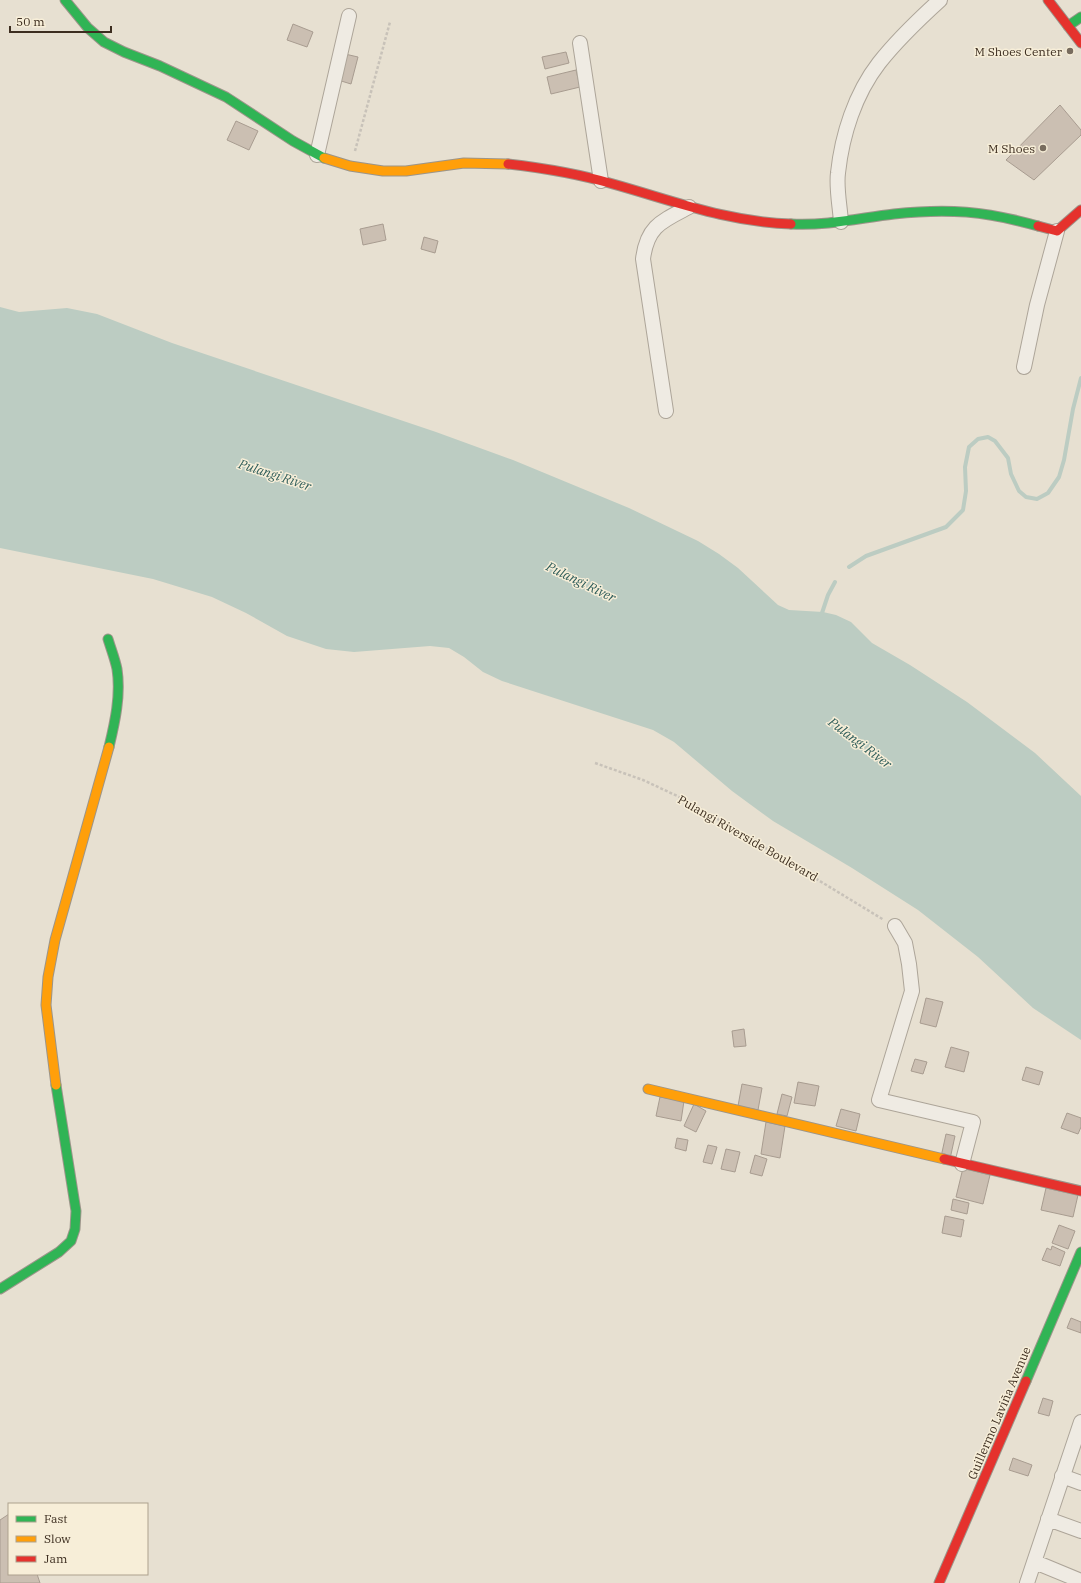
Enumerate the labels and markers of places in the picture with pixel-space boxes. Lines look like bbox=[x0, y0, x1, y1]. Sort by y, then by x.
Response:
place label: M Shoes Center bbox=[974, 44, 1063, 59]
marker: M Shoes Center bbox=[1065, 46, 1075, 56]
place label: M Shoes bbox=[988, 141, 1035, 156]
marker: M Shoes bbox=[1038, 143, 1048, 153]

